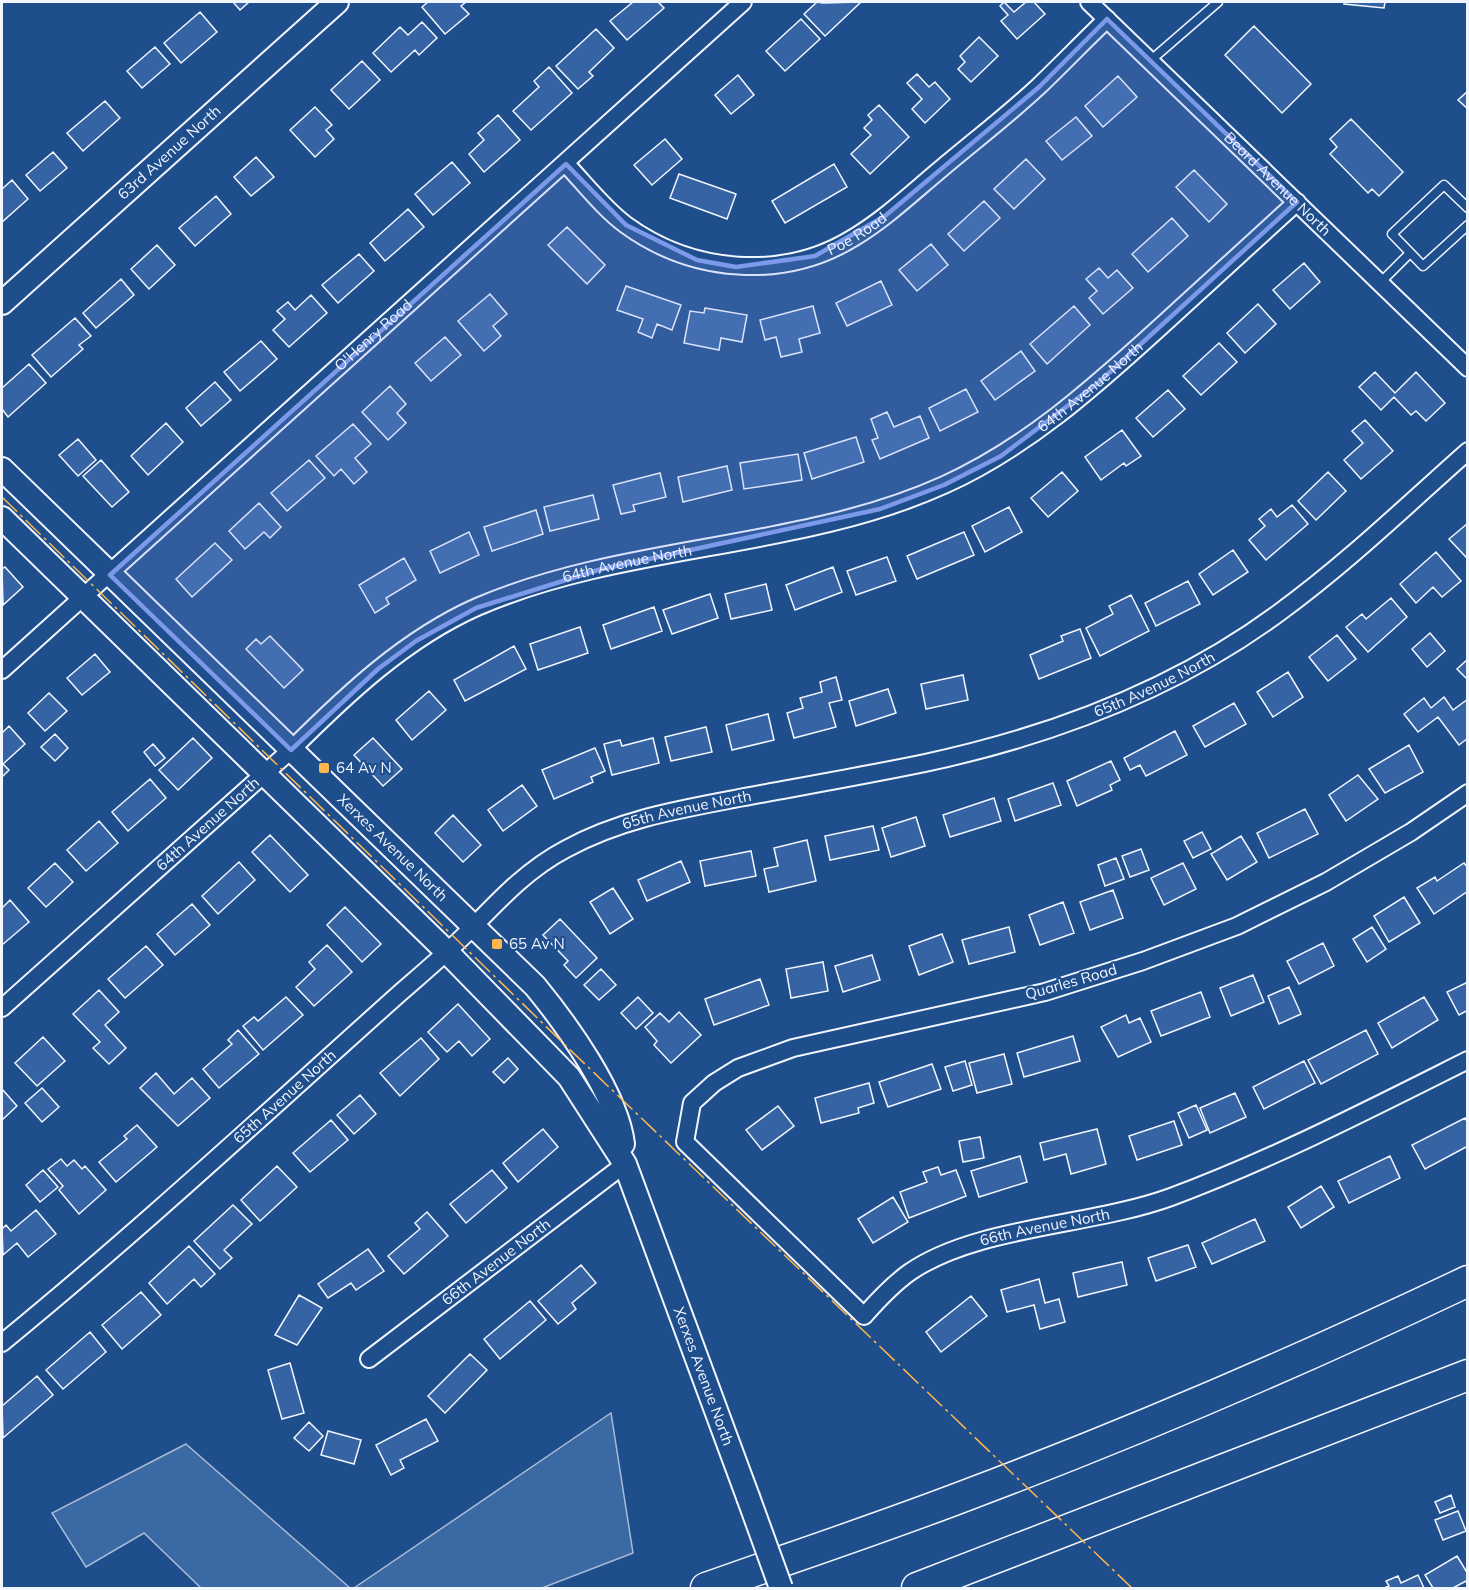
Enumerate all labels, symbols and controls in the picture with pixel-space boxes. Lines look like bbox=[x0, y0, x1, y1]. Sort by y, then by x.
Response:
street label: 63rd Avenue North bbox=[113, 101, 225, 204]
street label: Beard Avenue North bbox=[1220, 128, 1335, 240]
street label: Poe Road bbox=[824, 208, 890, 259]
street label: O'Henry Road bbox=[330, 295, 416, 375]
street label: 64th Avenue North bbox=[1033, 337, 1147, 436]
street label: 64th Avenue North bbox=[560, 540, 693, 586]
street label: 65th Avenue North bbox=[1091, 647, 1218, 721]
place label: 64 Av N bbox=[336, 758, 392, 777]
marker: 64 Av N bbox=[317, 761, 331, 775]
street label: 64th Avenue North bbox=[152, 773, 263, 875]
street label: 65th Avenue North bbox=[620, 786, 753, 833]
street label: Xerxes Avenue North bbox=[334, 790, 452, 905]
place label: 65 Av N bbox=[509, 934, 565, 953]
marker: 65 Av N bbox=[490, 937, 504, 951]
street label: Quarles Road bbox=[1023, 959, 1119, 1004]
street label: 65th Avenue North bbox=[229, 1045, 340, 1148]
street label: 66th Avenue North bbox=[978, 1204, 1111, 1250]
street label: 66th Avenue North bbox=[438, 1214, 554, 1309]
street label: Xerxes Avenue North bbox=[670, 1304, 738, 1448]

